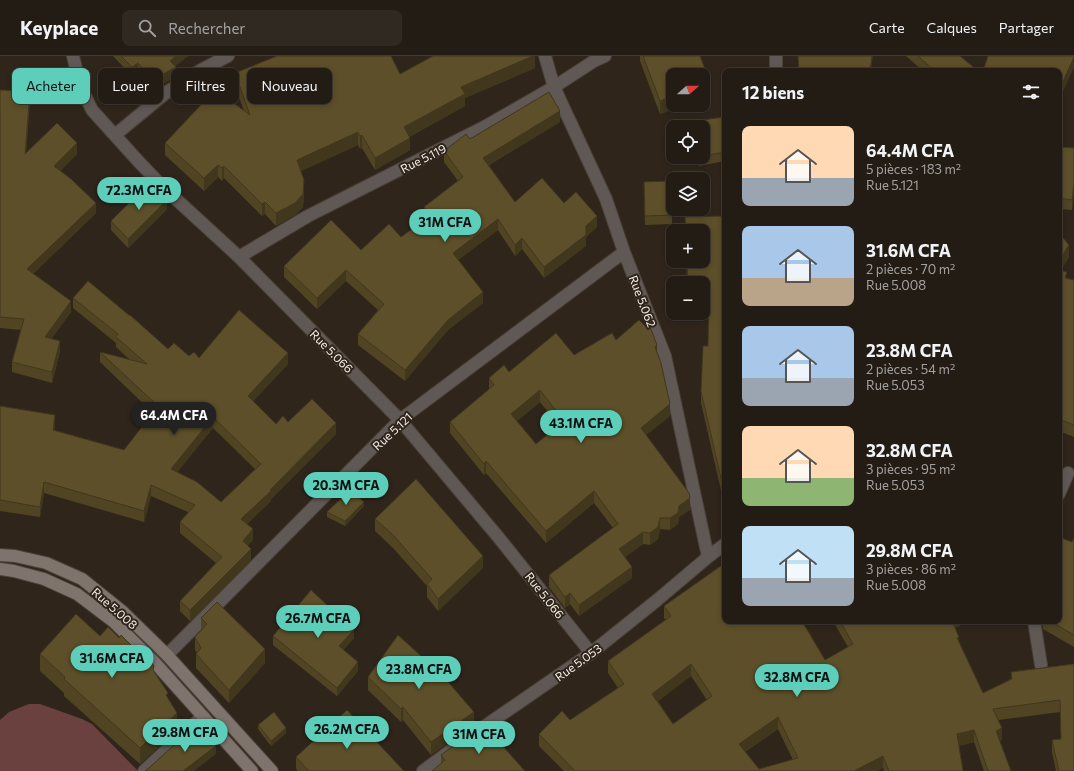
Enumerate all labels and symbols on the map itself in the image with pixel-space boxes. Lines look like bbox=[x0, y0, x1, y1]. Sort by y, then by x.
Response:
north arrow bbox=[666, 68, 710, 112]
street label: Rue 5.119 bbox=[398, 141, 448, 175]
pin: 72.3M CFA bbox=[93, 177, 185, 211]
pin: 31M CFA bbox=[408, 209, 482, 243]
street label: Rue 5.062 bbox=[627, 273, 659, 329]
street label: Rue 5.066 bbox=[308, 327, 356, 375]
pin: 64.4M CFA bbox=[128, 402, 220, 436]
street label: Rue 5.121 bbox=[369, 409, 415, 453]
pin: 43.1M CFA bbox=[535, 410, 627, 444]
pin: 20.3M CFA bbox=[300, 472, 392, 506]
street label: Rue 5.066 bbox=[523, 569, 567, 621]
street label: Rue 5.008 bbox=[89, 584, 141, 632]
pin: 26.7M CFA bbox=[272, 605, 364, 639]
street label: Rue 5.053 bbox=[552, 640, 604, 684]
pin: 31.6M CFA bbox=[66, 645, 158, 679]
pin: 23.8M CFA bbox=[373, 656, 465, 690]
pin: 32.8M CFA bbox=[751, 664, 843, 698]
pin: 26.2M CFA bbox=[301, 716, 393, 750]
pin: 29.8M CFA bbox=[139, 719, 231, 753]
pin: 31M CFA bbox=[442, 721, 516, 755]

